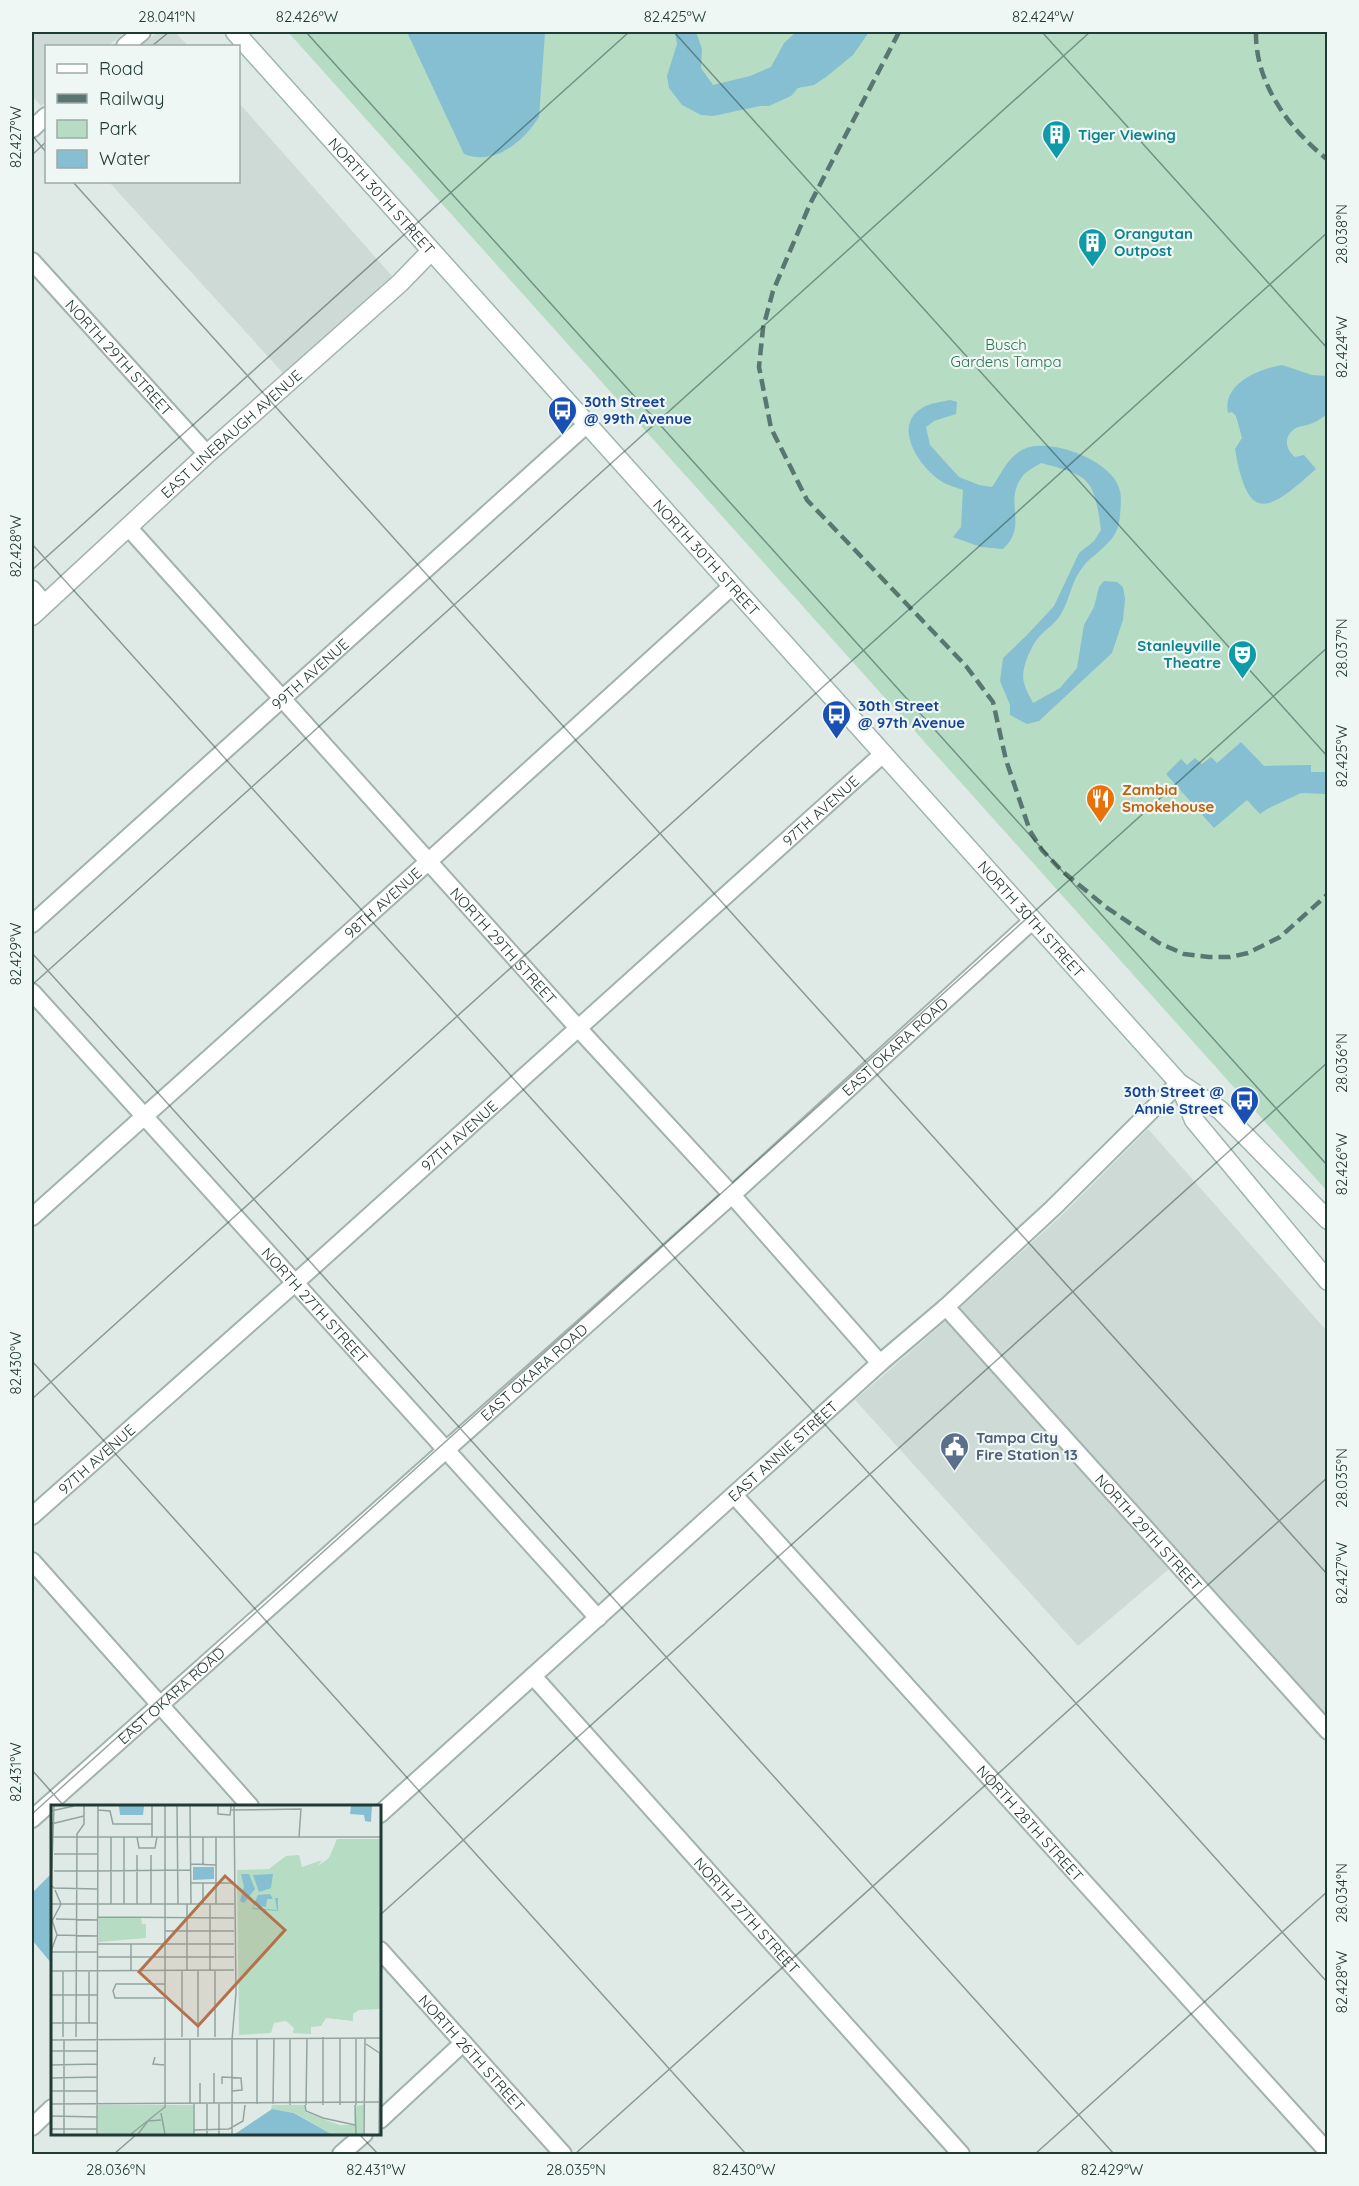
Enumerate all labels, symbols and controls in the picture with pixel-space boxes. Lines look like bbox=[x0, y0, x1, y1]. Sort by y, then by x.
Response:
text: 28.041°N bbox=[138, 7, 196, 26]
text: 82.426°W bbox=[276, 7, 339, 26]
text: 82.425°W bbox=[644, 7, 707, 26]
text: 82.424°W bbox=[1012, 7, 1075, 26]
legend bbox=[45, 45, 240, 183]
text: Road bbox=[99, 57, 144, 80]
text: Railway bbox=[99, 87, 165, 110]
text: 82.427°W bbox=[6, 106, 25, 168]
text: Park bbox=[99, 117, 137, 140]
building icon: Tiger Viewing bbox=[1041, 118, 1073, 160]
place label: Tiger Viewing bbox=[1078, 125, 1176, 144]
street label: NORTH 30TH STREET bbox=[325, 133, 439, 258]
text: Water bbox=[99, 147, 150, 170]
text: 28.038°N bbox=[1332, 204, 1351, 264]
place label: Orangutan Outpost bbox=[1114, 224, 1193, 260]
building icon: Orangutan Outpost bbox=[1077, 226, 1109, 268]
street label: NORTH 29TH STREET bbox=[62, 295, 177, 419]
text: 82.424°W bbox=[1332, 315, 1351, 378]
park label: Busch Gardens Tampa bbox=[950, 335, 1062, 371]
street label: EAST LINEBAUGH AVENUE bbox=[156, 365, 306, 502]
place label: 30th Street @ 99th Avenue bbox=[584, 392, 692, 428]
bus stop icon: 30th Street @ 99th Avenue bbox=[547, 394, 579, 436]
street label: NORTH 30TH STREET bbox=[649, 495, 764, 620]
text: 82.428°W bbox=[6, 514, 25, 577]
text: 28.037°N bbox=[1332, 618, 1351, 678]
street label: 99TH AVENUE bbox=[267, 634, 353, 713]
place label: Stanleyville Theatre bbox=[1137, 636, 1221, 672]
theatre icon: Stanleyville Theatre bbox=[1226, 638, 1258, 680]
place label: 30th Street @ 97th Avenue bbox=[858, 696, 965, 732]
bus stop icon: 30th Street @ 97th Avenue bbox=[821, 698, 853, 740]
text: 82.425°W bbox=[1332, 724, 1351, 787]
street label: 97TH AVENUE bbox=[778, 771, 863, 850]
place label: Zambia Smokehouse bbox=[1122, 780, 1214, 816]
restaurant icon: Zambia Smokehouse bbox=[1085, 782, 1117, 824]
street label: NORTH 30TH STREET bbox=[974, 857, 1089, 981]
street label: 98TH AVENUE bbox=[340, 863, 425, 942]
street label: NORTH 29TH STREET bbox=[446, 883, 561, 1008]
text: 82.429°W bbox=[6, 922, 25, 985]
street label: EAST OKARA ROAD bbox=[838, 993, 952, 1100]
text: 28.036°N bbox=[1332, 1033, 1351, 1093]
place label: 30th Street @ Annie Street bbox=[1124, 1082, 1224, 1118]
bus stop icon: 30th Street @ Annie Street bbox=[1229, 1084, 1261, 1126]
street label: 97TH AVENUE bbox=[417, 1096, 501, 1175]
text: 82.426°W bbox=[1332, 1132, 1351, 1195]
street label: NORTH 27TH STREET bbox=[258, 1243, 372, 1367]
street label: EAST OKARA ROAD bbox=[476, 1319, 591, 1424]
text: 82.430°W bbox=[6, 1331, 25, 1394]
street label: EAST ANNIE STREET bbox=[724, 1397, 841, 1505]
street label: 97TH AVENUE bbox=[54, 1420, 139, 1498]
place label: Tampa City Fire Station 13 bbox=[976, 1428, 1078, 1464]
public building icon: Tampa City Fire Station 13 bbox=[939, 1430, 971, 1472]
text: 28.035°N bbox=[1332, 1448, 1351, 1508]
street label: NORTH 29TH STREET bbox=[1091, 1470, 1206, 1594]
text: 82.427°W bbox=[1332, 1542, 1351, 1604]
street label: EAST OKARA ROAD bbox=[113, 1642, 228, 1748]
text: 82.431°W bbox=[6, 1742, 25, 1802]
street label: NORTH 28TH STREET bbox=[973, 1761, 1088, 1885]
inset map bbox=[51, 1805, 381, 2135]
street label: NORTH 27TH STREET bbox=[690, 1853, 804, 1977]
text: 28.034°N bbox=[1332, 1863, 1351, 1923]
text: 82.428°W bbox=[1332, 1950, 1351, 2013]
street label: NORTH 26TH STREET bbox=[415, 1990, 529, 2115]
text: 28.036°N bbox=[86, 2160, 146, 2179]
text: 82.431°W bbox=[346, 2160, 406, 2179]
text: 28.035°N bbox=[546, 2160, 606, 2179]
text: 82.430°W bbox=[713, 2160, 776, 2179]
text: 82.429°W bbox=[1081, 2160, 1144, 2179]

